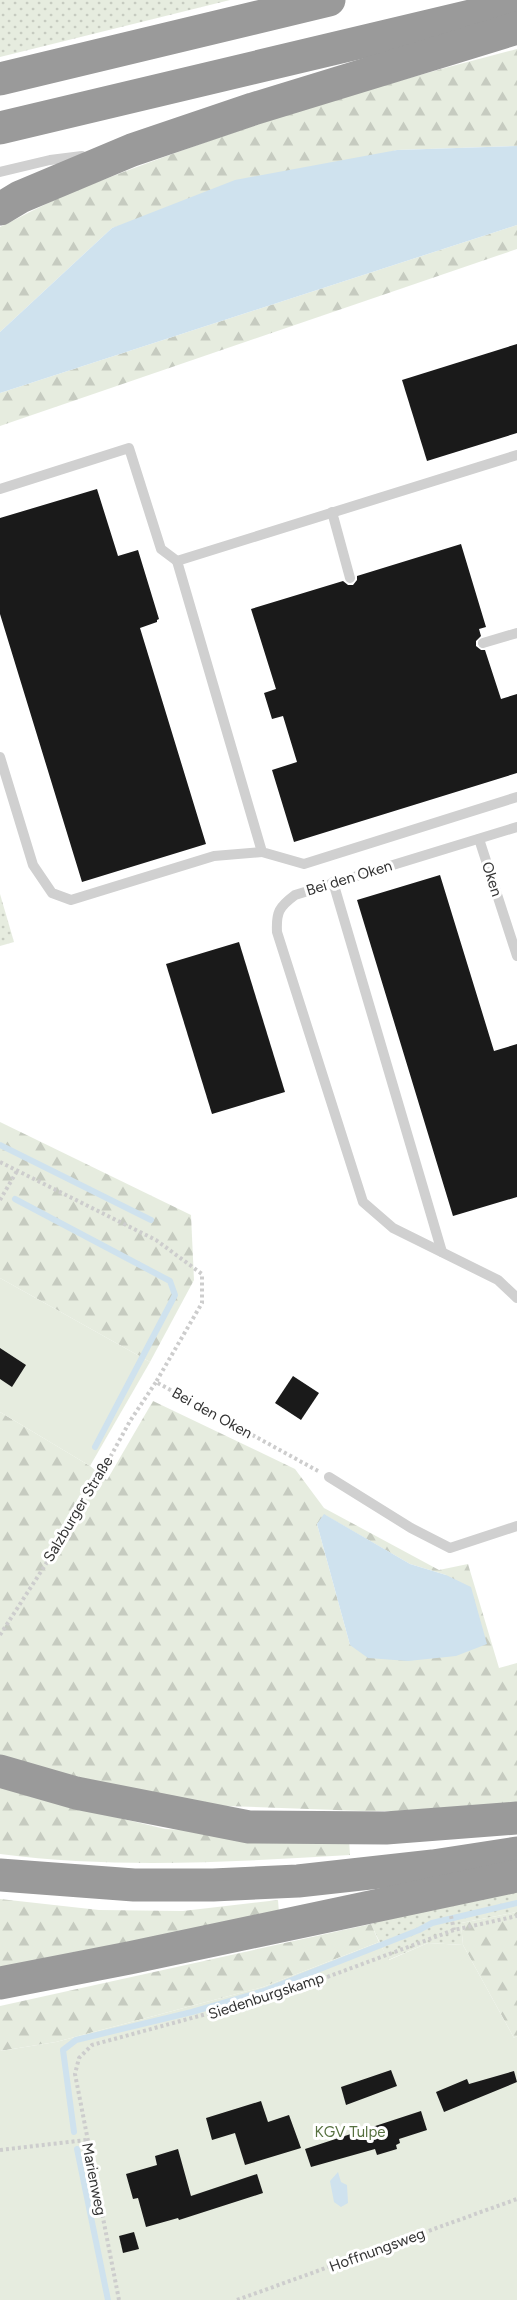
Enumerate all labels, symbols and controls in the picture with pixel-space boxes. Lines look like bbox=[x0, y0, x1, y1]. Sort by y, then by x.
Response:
street label: Bei den Oken bbox=[304, 856, 394, 900]
street label: Oken bbox=[478, 859, 506, 899]
street label: Bei den Oken bbox=[169, 1384, 255, 1442]
street label: Salzburger Straße bbox=[39, 1453, 117, 1565]
street label: Siedenburgskamp bbox=[206, 1969, 326, 2023]
park label: KGV Tulpe bbox=[315, 2123, 385, 2141]
street label: Marienweg bbox=[78, 2141, 110, 2217]
street label: Hoffnungsweg bbox=[327, 2224, 427, 2276]

